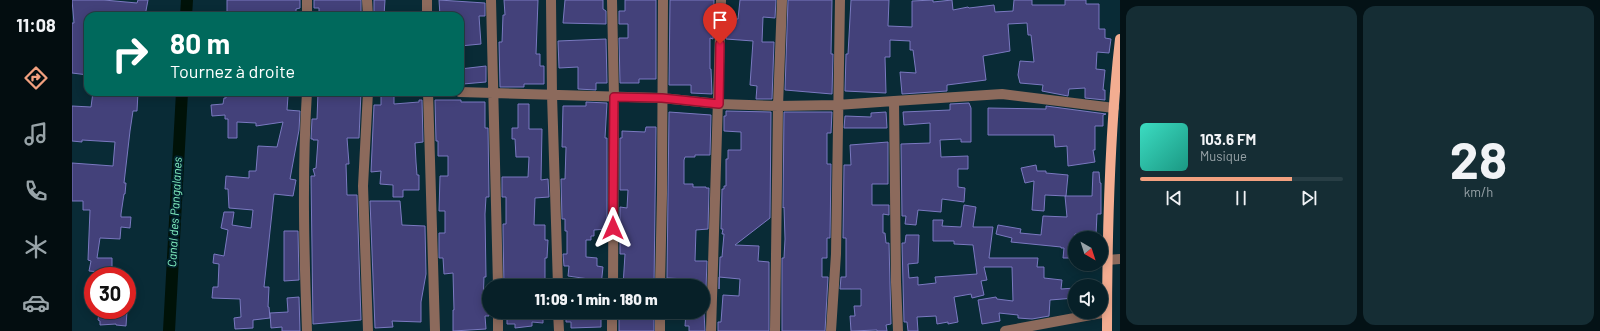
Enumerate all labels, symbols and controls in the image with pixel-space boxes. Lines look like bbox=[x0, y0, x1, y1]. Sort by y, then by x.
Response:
pin bbox=[703, 3, 737, 44]
icon: arrive bbox=[709, 9, 731, 31]
text: 11:08 bbox=[16, 14, 56, 36]
text: 80 m bbox=[170, 26, 230, 60]
icon: right bbox=[104, 28, 156, 80]
text: Tournez à droite bbox=[170, 60, 295, 82]
icon: directions bbox=[22, 64, 50, 92]
icon: music bbox=[22, 120, 50, 148]
text: 28 bbox=[1450, 127, 1507, 189]
text: 103.6 FM bbox=[1200, 130, 1256, 148]
text: Musique bbox=[1200, 148, 1247, 164]
water label: Canal des Pangalanes bbox=[164, 156, 184, 267]
icon: phone bbox=[22, 177, 50, 205]
text: km/h bbox=[1464, 184, 1493, 200]
icon: previous bbox=[1163, 187, 1185, 209]
icon: pause bbox=[1230, 187, 1252, 209]
icon: next bbox=[1298, 187, 1320, 209]
position arrow bbox=[592, 207, 634, 249]
north arrow bbox=[1068, 231, 1108, 271]
map controls bbox=[1068, 231, 1108, 319]
icon: climate bbox=[22, 233, 50, 261]
speed limit sign: 30 bbox=[84, 267, 136, 319]
button: sound bbox=[1068, 279, 1108, 319]
icon: car bbox=[22, 289, 50, 317]
text: 11:09 · 1 min · 180 m bbox=[535, 290, 658, 308]

